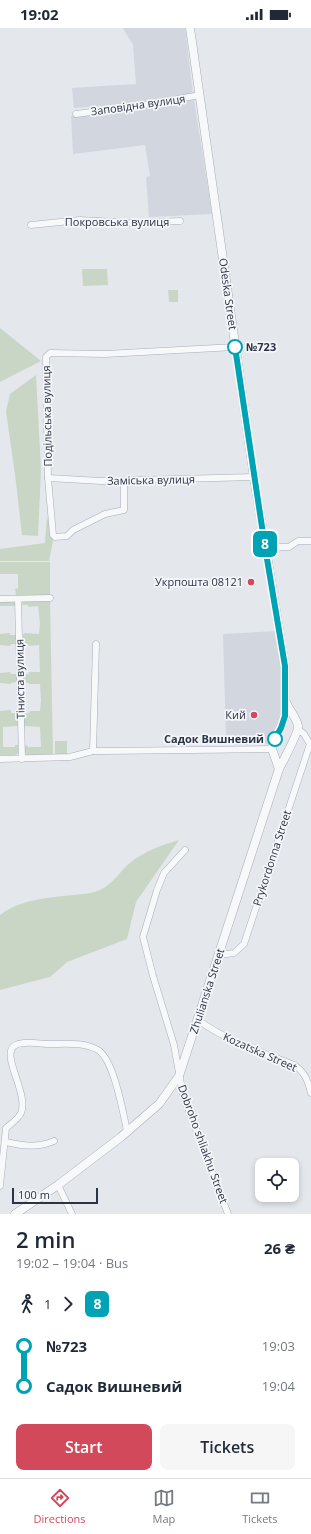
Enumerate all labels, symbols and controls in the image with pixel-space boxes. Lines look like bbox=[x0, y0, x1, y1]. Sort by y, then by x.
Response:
text: 19:02 bbox=[20, 4, 59, 24]
street label: Заповідна вулиця bbox=[90, 90, 186, 119]
street label: Покровська вулиця bbox=[65, 214, 169, 229]
street label: Odeska Street bbox=[216, 257, 241, 331]
marker: №723 bbox=[227, 339, 243, 355]
place label: №723 bbox=[246, 339, 276, 354]
street label: Подільська вулиця bbox=[38, 365, 55, 467]
street label: Заміська вулиця bbox=[107, 471, 195, 488]
line badge: 8 bbox=[252, 531, 278, 557]
text: 8 bbox=[261, 534, 269, 553]
place label: Укрпошта 08121 bbox=[155, 574, 243, 589]
marker: Укрпошта 08121 bbox=[246, 577, 256, 587]
street label: Тіниста вулиця bbox=[11, 639, 28, 719]
place label: Кий bbox=[225, 707, 246, 722]
marker: Кий bbox=[249, 710, 259, 720]
place label: Садок Вишневий bbox=[164, 731, 264, 746]
marker: Садок Вишневий bbox=[267, 731, 283, 747]
street label: Prykordonna Street bbox=[249, 808, 294, 908]
street label: Zhulianska Street bbox=[186, 946, 227, 1035]
street label: Kozatska Street bbox=[221, 1029, 300, 1075]
street label: Dobroho shliakhu Street bbox=[175, 1082, 232, 1205]
map controls bbox=[255, 1158, 299, 1202]
button: locate bbox=[255, 1158, 299, 1202]
scale bar bbox=[12, 1186, 98, 1205]
text: 100 m bbox=[18, 1187, 50, 1202]
text: 2 min bbox=[16, 1224, 75, 1254]
text: 26 ₴ bbox=[264, 1238, 295, 1258]
text: 19:02 – 19:04 · Bus bbox=[16, 1254, 128, 1272]
icon: walk bbox=[16, 1293, 38, 1315]
icon: forward bbox=[57, 1293, 79, 1315]
text: 8 bbox=[93, 1294, 101, 1313]
text: 1 bbox=[44, 1295, 51, 1313]
text: №723 bbox=[46, 1336, 87, 1356]
text: 19:03 bbox=[262, 1337, 295, 1355]
text: Садок Вишневий bbox=[46, 1376, 182, 1396]
text: 19:04 bbox=[262, 1377, 295, 1395]
button: Start bbox=[16, 1424, 152, 1470]
button: Tickets bbox=[160, 1424, 295, 1470]
tab: Directions bbox=[34, 1487, 86, 1526]
tab: Map bbox=[153, 1487, 175, 1526]
tab: Tickets bbox=[242, 1487, 278, 1526]

